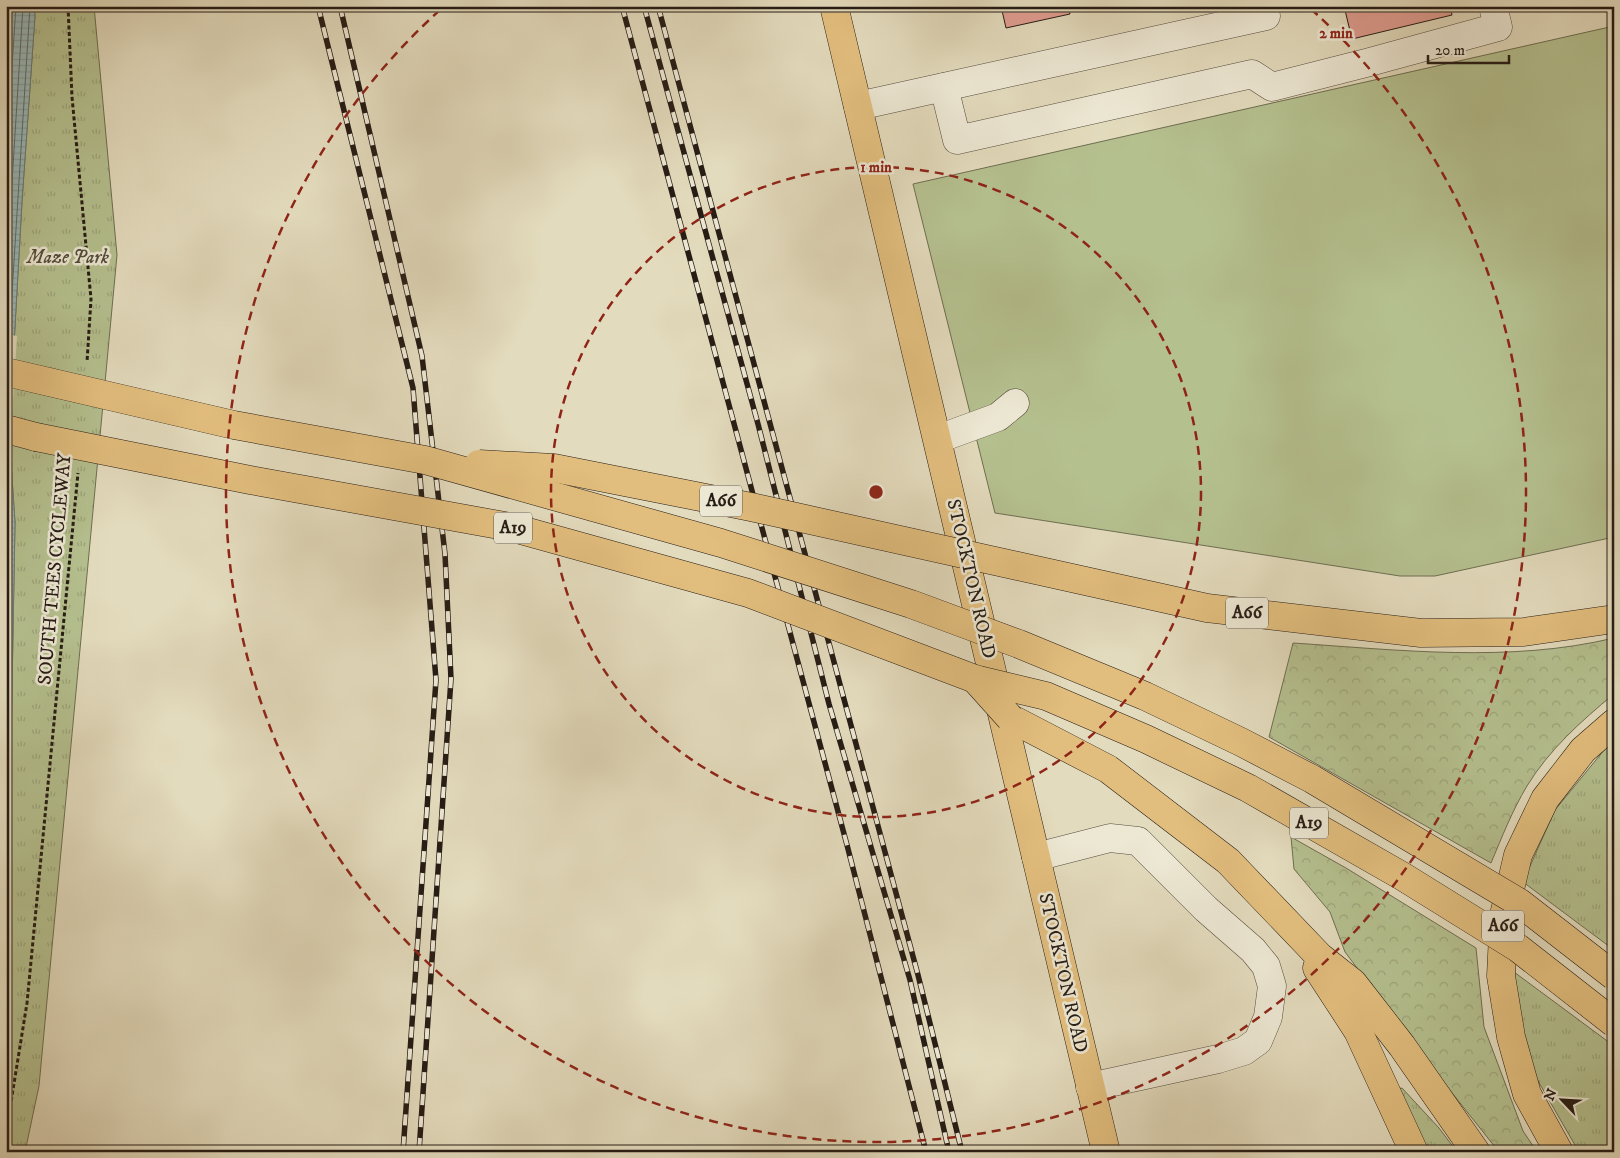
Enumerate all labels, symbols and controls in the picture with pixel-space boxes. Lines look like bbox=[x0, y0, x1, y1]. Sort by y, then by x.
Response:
text: 2 min bbox=[1319, 24, 1353, 43]
scale bar bbox=[1428, 32, 1509, 64]
text: 20 m bbox=[1435, 41, 1465, 60]
text: 1 min bbox=[860, 158, 892, 177]
park label: Maze Park bbox=[25, 246, 109, 269]
street label: SOUTH TEES CYCLEWAY bbox=[33, 451, 77, 686]
centre of rings bbox=[867, 483, 885, 501]
road number: A66 bbox=[700, 486, 742, 516]
street label: STOCKTON ROAD bbox=[941, 497, 1001, 661]
road number: A19 bbox=[494, 512, 532, 544]
road number: A66 bbox=[1226, 598, 1268, 628]
road number: A19 bbox=[1290, 808, 1328, 838]
street label: STOCKTON ROAD bbox=[1033, 891, 1093, 1055]
road number: A66 bbox=[1482, 910, 1524, 941]
north arrow bbox=[1538, 1076, 1588, 1126]
text: N bbox=[1541, 1085, 1562, 1104]

